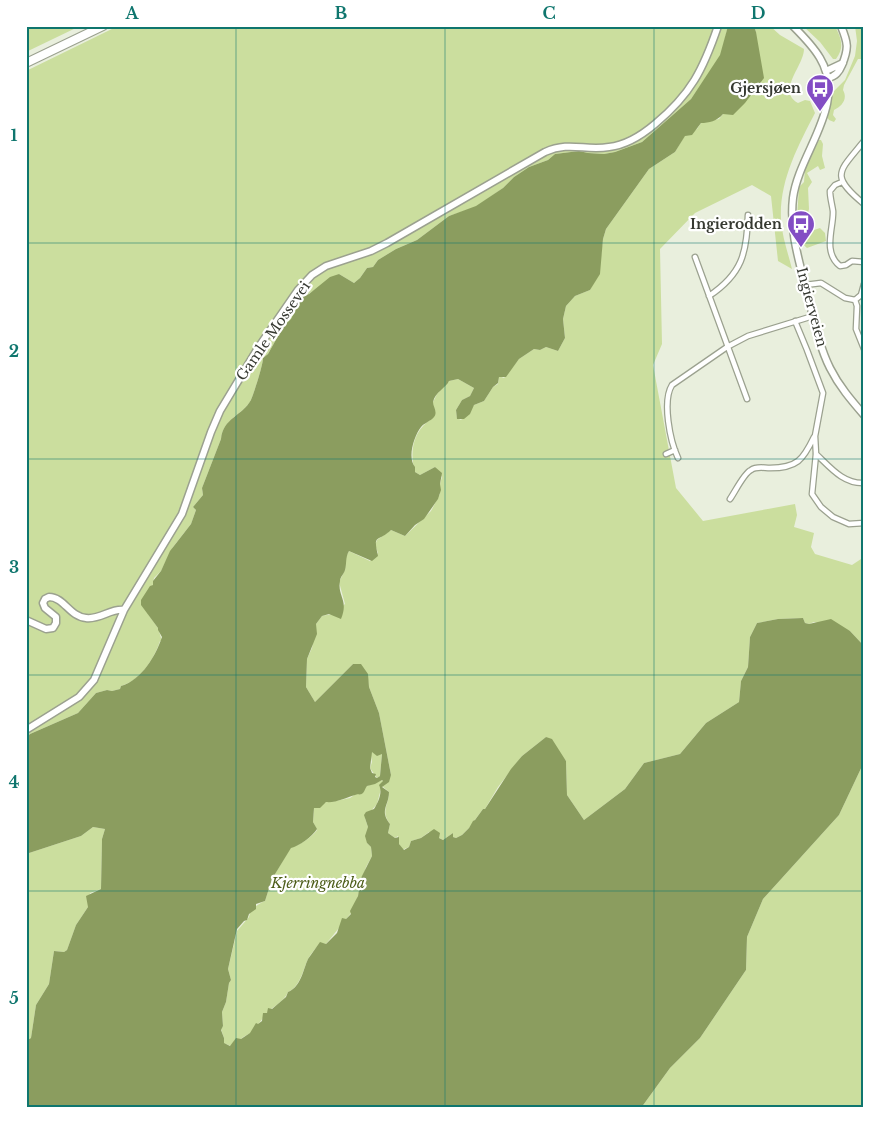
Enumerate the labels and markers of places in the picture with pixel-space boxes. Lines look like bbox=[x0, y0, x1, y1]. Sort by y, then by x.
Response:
bus stop icon: Gjersjøen bbox=[805, 73, 835, 112]
place label: Gjersjøen bbox=[730, 79, 801, 97]
bus stop icon: Ingierodden bbox=[786, 209, 816, 248]
place label: Ingierodden bbox=[690, 215, 782, 233]

